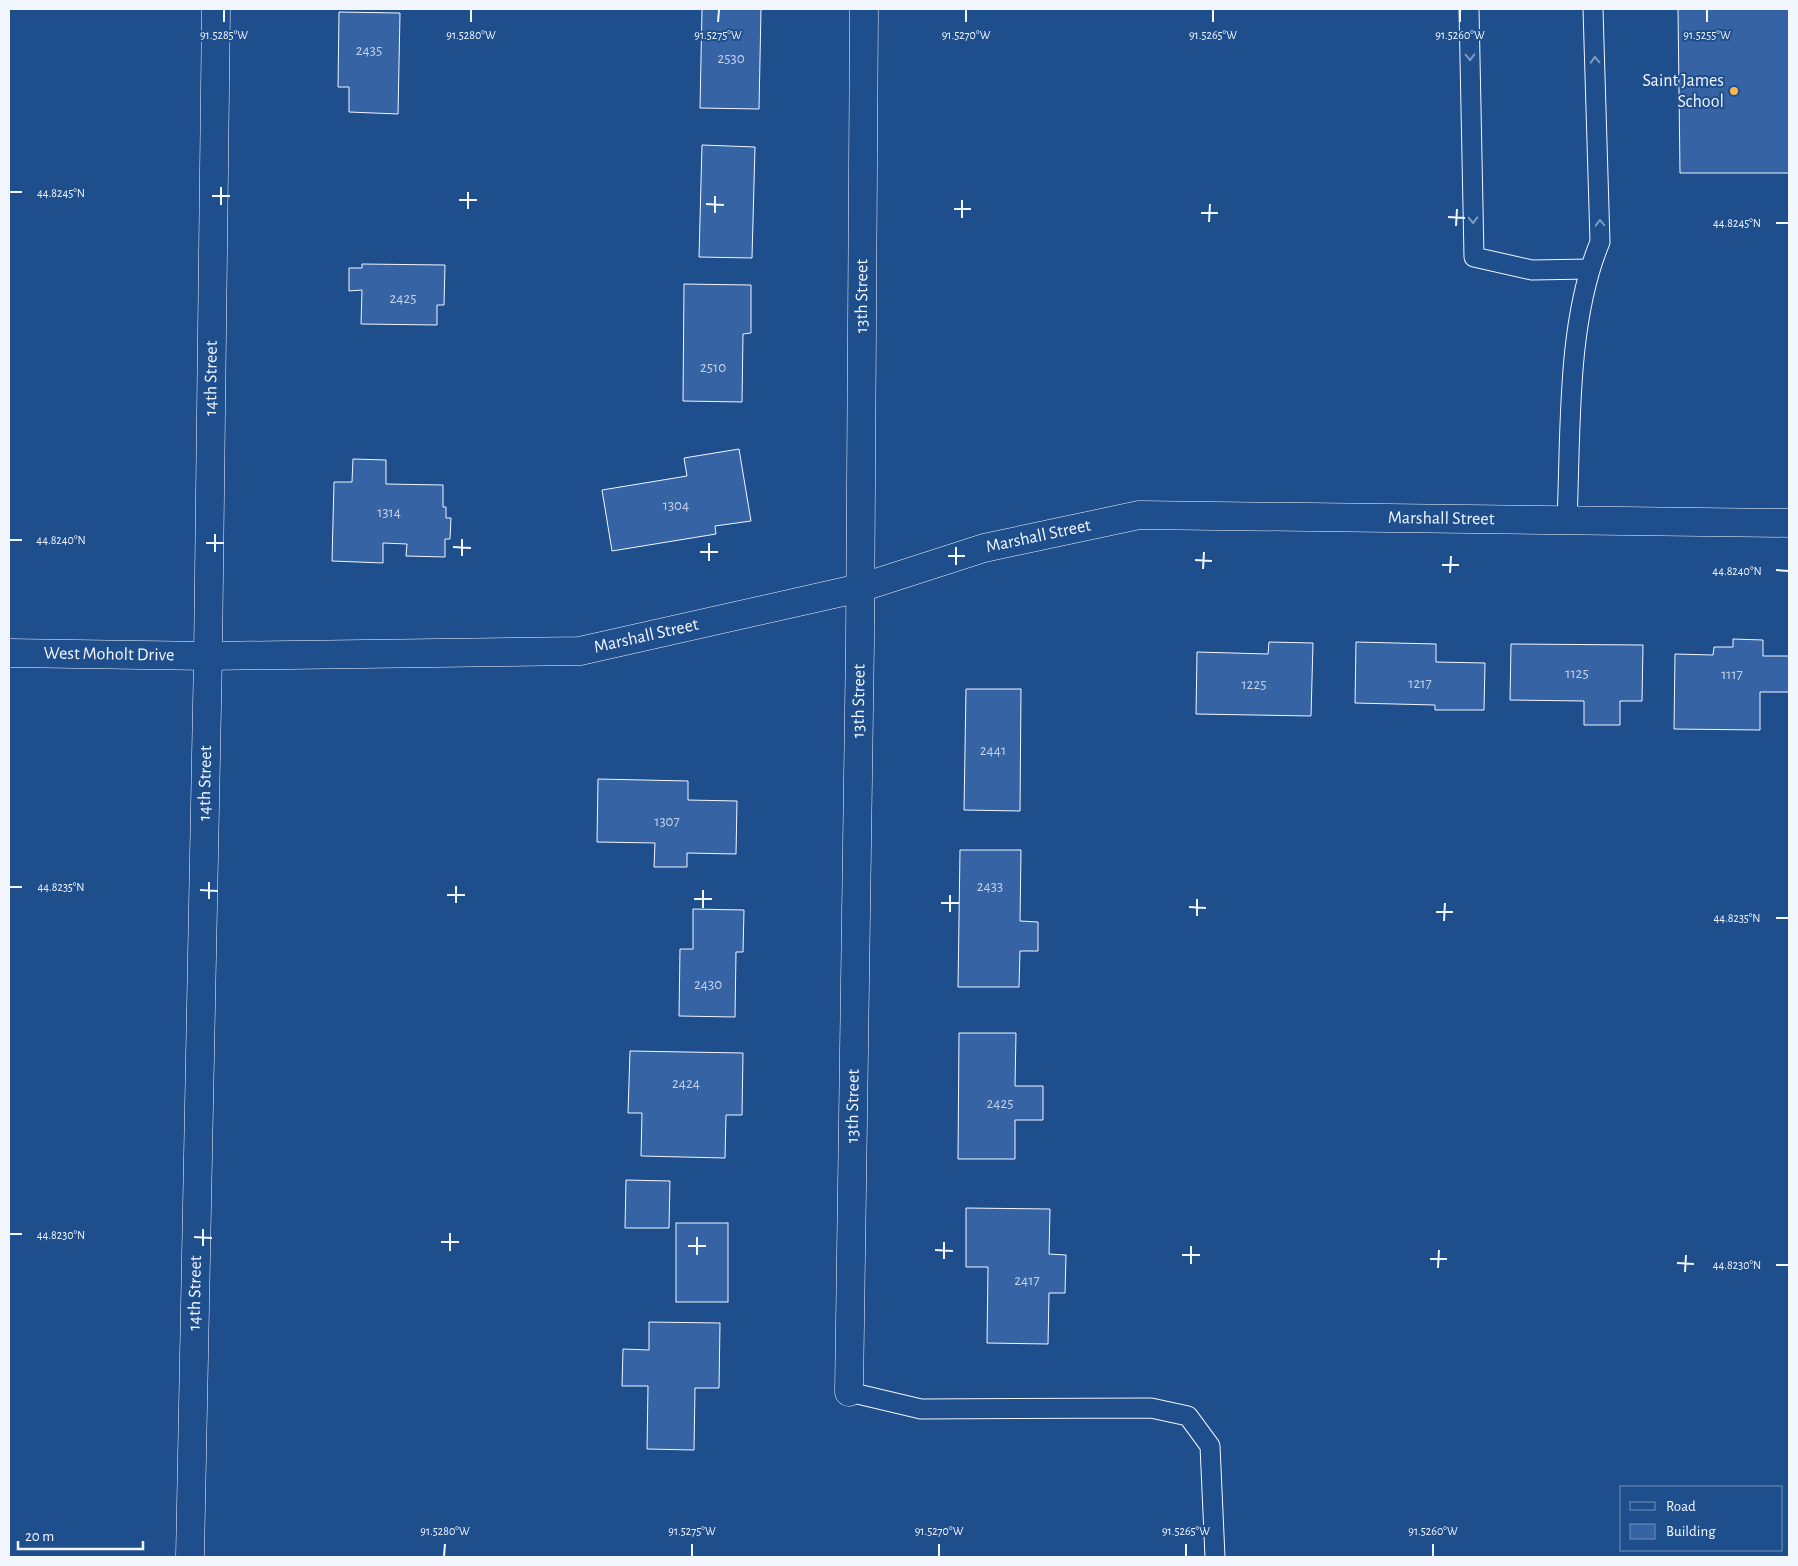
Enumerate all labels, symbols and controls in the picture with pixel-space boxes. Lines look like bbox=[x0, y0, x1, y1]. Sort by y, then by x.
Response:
text: 91.5285°W bbox=[200, 29, 248, 41]
text: 91.5280°W bbox=[446, 29, 496, 41]
text: 91.5275°W bbox=[694, 29, 742, 41]
text: 91.5270°W bbox=[942, 29, 991, 41]
text: 91.5265°W bbox=[1189, 29, 1237, 41]
text: 91.5260°W bbox=[1435, 29, 1485, 41]
text: 91.5255°W bbox=[1683, 29, 1731, 41]
house number: 2435 bbox=[356, 43, 382, 58]
house number: 2530 bbox=[717, 51, 745, 66]
one-way arrow bbox=[1464, 54, 1475, 62]
one-way arrow bbox=[1590, 56, 1600, 64]
place label: Saint James School bbox=[1642, 72, 1724, 111]
marker: Saint James School bbox=[1728, 85, 1740, 97]
text: 44.8245°N bbox=[37, 187, 85, 199]
one-way arrow bbox=[1468, 216, 1479, 224]
text: 44.8245°N bbox=[1713, 217, 1761, 229]
one-way arrow bbox=[1595, 218, 1605, 226]
street label: 13th Street bbox=[853, 259, 871, 333]
house number: 2425 bbox=[389, 291, 417, 306]
street label: 14th Street bbox=[202, 340, 221, 416]
house number: 2510 bbox=[700, 360, 726, 375]
house number: 1304 bbox=[663, 498, 689, 513]
house number: 1314 bbox=[377, 505, 401, 520]
street label: Marshall Street bbox=[1388, 509, 1495, 528]
street label: Marshall Street bbox=[984, 516, 1093, 556]
text: 44.8240°N bbox=[36, 534, 86, 546]
text: 44.8240°N bbox=[1712, 565, 1762, 577]
street label: Marshall Street bbox=[592, 616, 701, 657]
street label: West Moholt Drive bbox=[44, 645, 174, 664]
street label: 13th Street bbox=[850, 664, 869, 738]
house number: 1125 bbox=[1565, 666, 1589, 681]
house number: 1117 bbox=[1721, 667, 1743, 682]
house number: 1217 bbox=[1408, 676, 1432, 691]
house number: 1225 bbox=[1241, 677, 1267, 692]
house number: 2441 bbox=[980, 743, 1006, 758]
street label: 14th Street bbox=[196, 745, 215, 821]
house number: 1307 bbox=[654, 814, 680, 829]
house number: 2433 bbox=[977, 879, 1003, 894]
text: 44.8235°N bbox=[37, 881, 85, 893]
text: 44.8235°N bbox=[1713, 912, 1761, 924]
house number: 2430 bbox=[694, 977, 722, 992]
street label: 13th Street bbox=[844, 1069, 863, 1143]
house number: 2424 bbox=[672, 1076, 700, 1091]
house number: 2425 bbox=[986, 1096, 1014, 1111]
text: 44.8230°N bbox=[37, 1229, 85, 1241]
street label: 14th Street bbox=[186, 1255, 205, 1331]
text: 44.8230°N bbox=[1713, 1259, 1761, 1271]
house number: 2417 bbox=[1014, 1273, 1040, 1288]
legend bbox=[1620, 1486, 1783, 1551]
text: Road bbox=[1666, 1499, 1696, 1514]
scale bar bbox=[18, 1518, 142, 1550]
text: Building bbox=[1666, 1524, 1716, 1539]
text: 91.5280°W bbox=[420, 1525, 470, 1537]
text: 91.5275°W bbox=[668, 1525, 716, 1537]
text: 91.5270°W bbox=[915, 1525, 964, 1537]
text: 91.5265°W bbox=[1162, 1525, 1210, 1537]
text: 91.5260°W bbox=[1408, 1525, 1458, 1537]
text: 20 m bbox=[25, 1529, 54, 1544]

